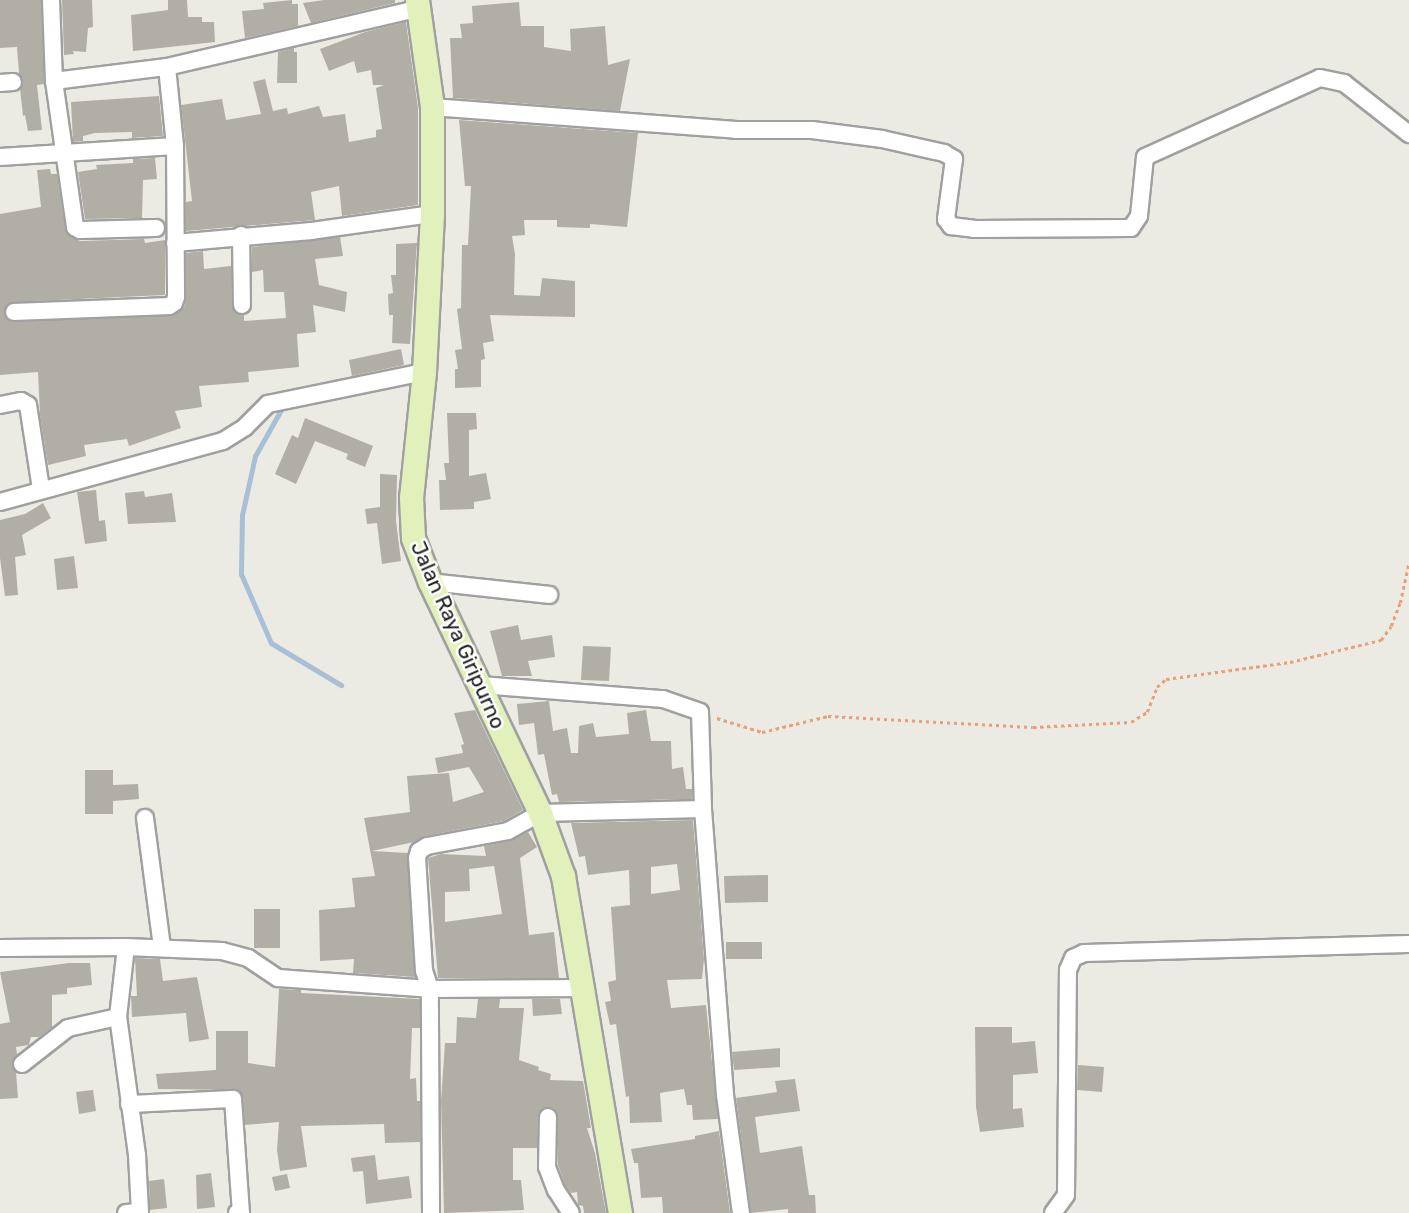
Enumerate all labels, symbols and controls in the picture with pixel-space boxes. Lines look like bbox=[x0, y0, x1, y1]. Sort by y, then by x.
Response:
street label: Jalan Raya Giripurno bbox=[405, 537, 511, 733]

